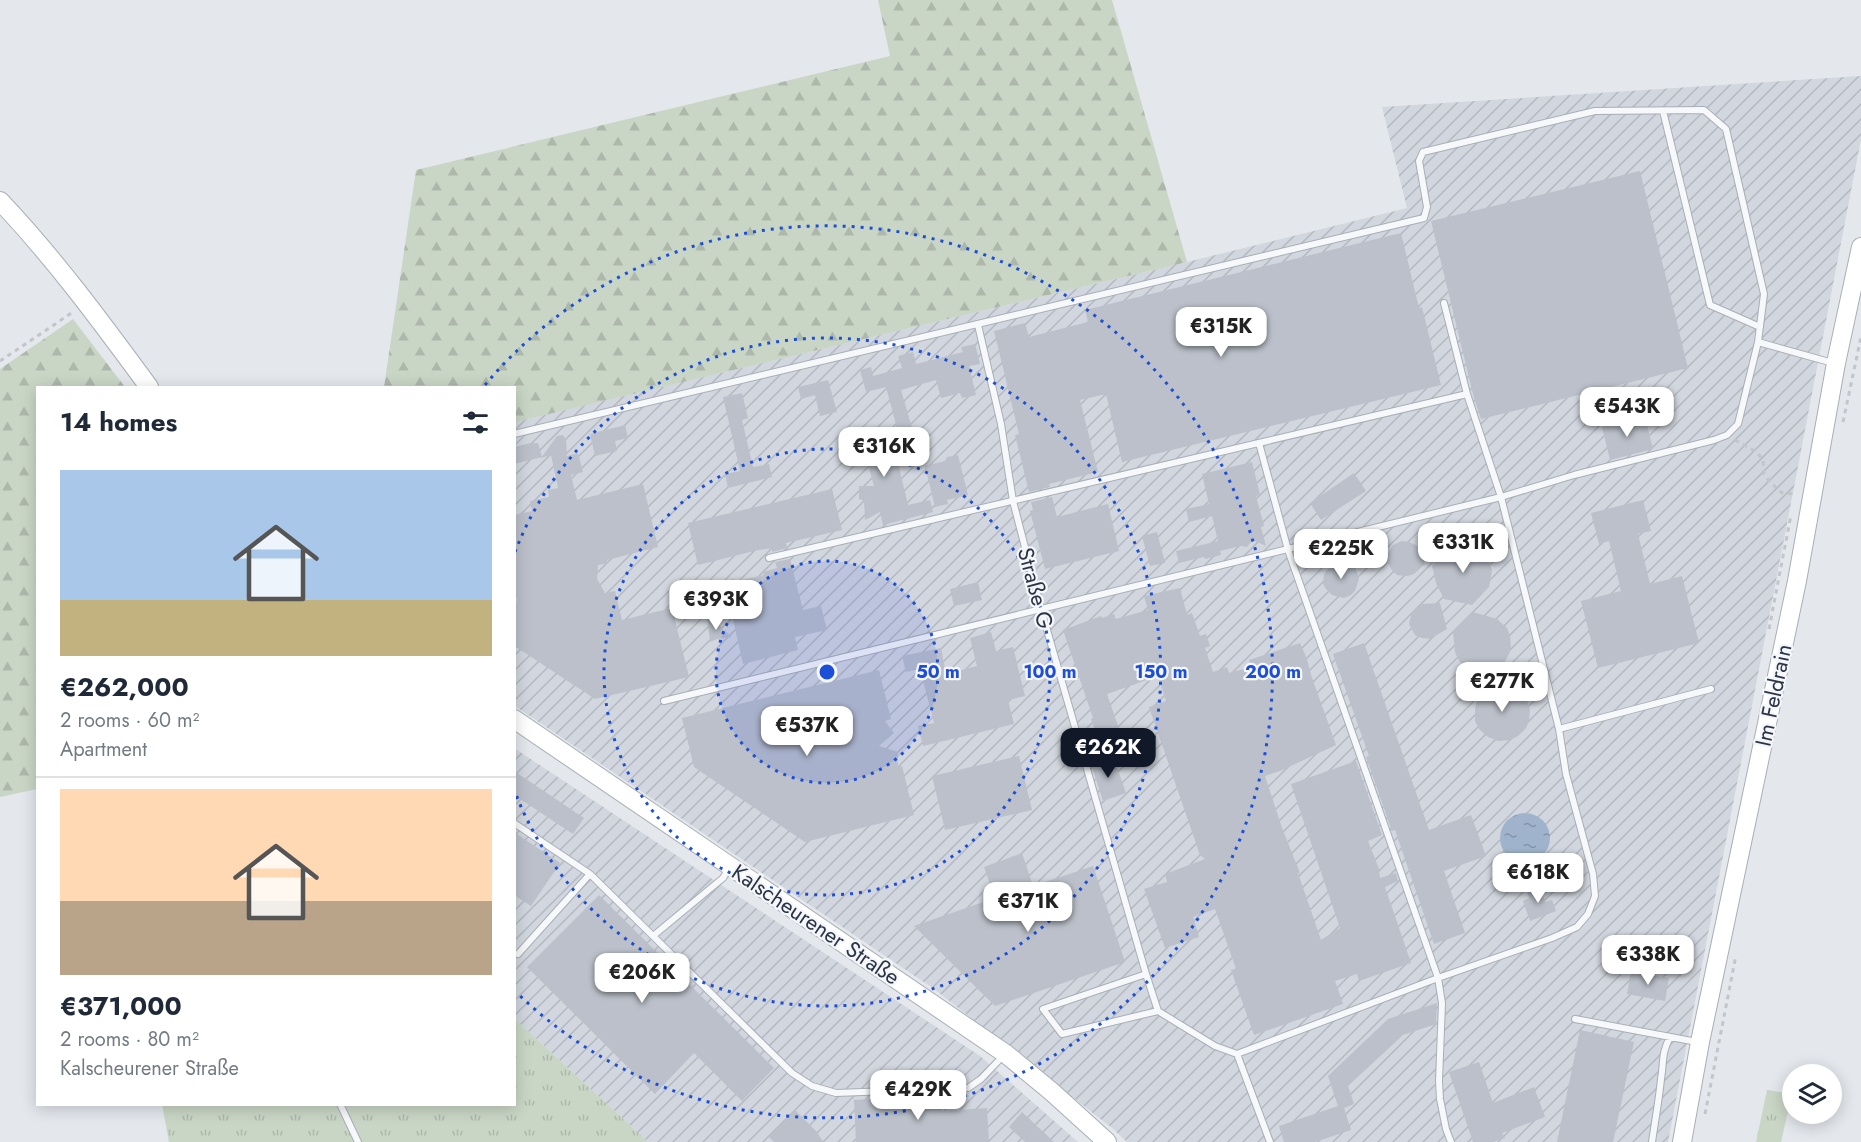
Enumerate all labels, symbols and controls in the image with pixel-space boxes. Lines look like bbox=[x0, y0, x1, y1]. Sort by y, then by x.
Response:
pin: €315K bbox=[1179, 307, 1263, 358]
text: €315K bbox=[1190, 312, 1252, 341]
pin: €543K bbox=[1585, 387, 1669, 438]
text: €543K bbox=[1594, 392, 1660, 421]
text: 14 homes bbox=[60, 403, 177, 441]
icon: filters bbox=[459, 406, 492, 439]
pin: €316K bbox=[842, 427, 926, 478]
text: €316K bbox=[852, 432, 916, 461]
icon: home bbox=[222, 509, 330, 617]
pin: €331K bbox=[1421, 523, 1505, 574]
text: €331K bbox=[1432, 528, 1494, 557]
pin: €225K bbox=[1299, 529, 1383, 580]
text: €225K bbox=[1308, 534, 1374, 563]
street label: Straße G bbox=[1010, 544, 1062, 632]
pin: €393K bbox=[674, 580, 758, 631]
text: €393K bbox=[683, 585, 749, 614]
street label: Im Feldrain bbox=[1747, 641, 1799, 749]
text: 50 m bbox=[916, 659, 960, 685]
text: 100 m bbox=[1023, 659, 1077, 685]
text: 150 m bbox=[1135, 659, 1187, 685]
text: 200 m bbox=[1245, 659, 1301, 685]
centre of rings bbox=[817, 662, 837, 682]
pin: €277K bbox=[1460, 662, 1544, 713]
text: €277K bbox=[1470, 667, 1534, 696]
text: €262,000 bbox=[60, 668, 189, 706]
text: 2 rooms · 60 m² bbox=[60, 706, 199, 735]
pin: €537K bbox=[765, 706, 849, 757]
text: €537K bbox=[775, 711, 839, 740]
pin: €262K bbox=[1066, 728, 1150, 779]
text: €262K bbox=[1075, 733, 1141, 762]
text: Apartment bbox=[60, 735, 147, 764]
icon: home bbox=[222, 828, 330, 936]
pin: €618K bbox=[1496, 853, 1580, 904]
street label: Kalscheurener Straße bbox=[726, 856, 906, 992]
text: €618K bbox=[1506, 858, 1570, 887]
pin: €371K bbox=[986, 882, 1070, 933]
text: €371K bbox=[997, 887, 1059, 916]
pin: €338K bbox=[1606, 935, 1690, 986]
text: €338K bbox=[1616, 940, 1680, 969]
pin: €206K bbox=[600, 953, 684, 1004]
text: €206K bbox=[609, 958, 675, 987]
text: €371,000 bbox=[60, 987, 182, 1025]
text: 2 rooms · 80 m² bbox=[60, 1025, 199, 1054]
text: Kalscheurener Straße bbox=[60, 1054, 239, 1083]
map controls bbox=[1782, 1064, 1842, 1124]
button: layers bbox=[1782, 1064, 1842, 1124]
pin: €429K bbox=[876, 1070, 960, 1121]
text: €429K bbox=[884, 1075, 952, 1104]

